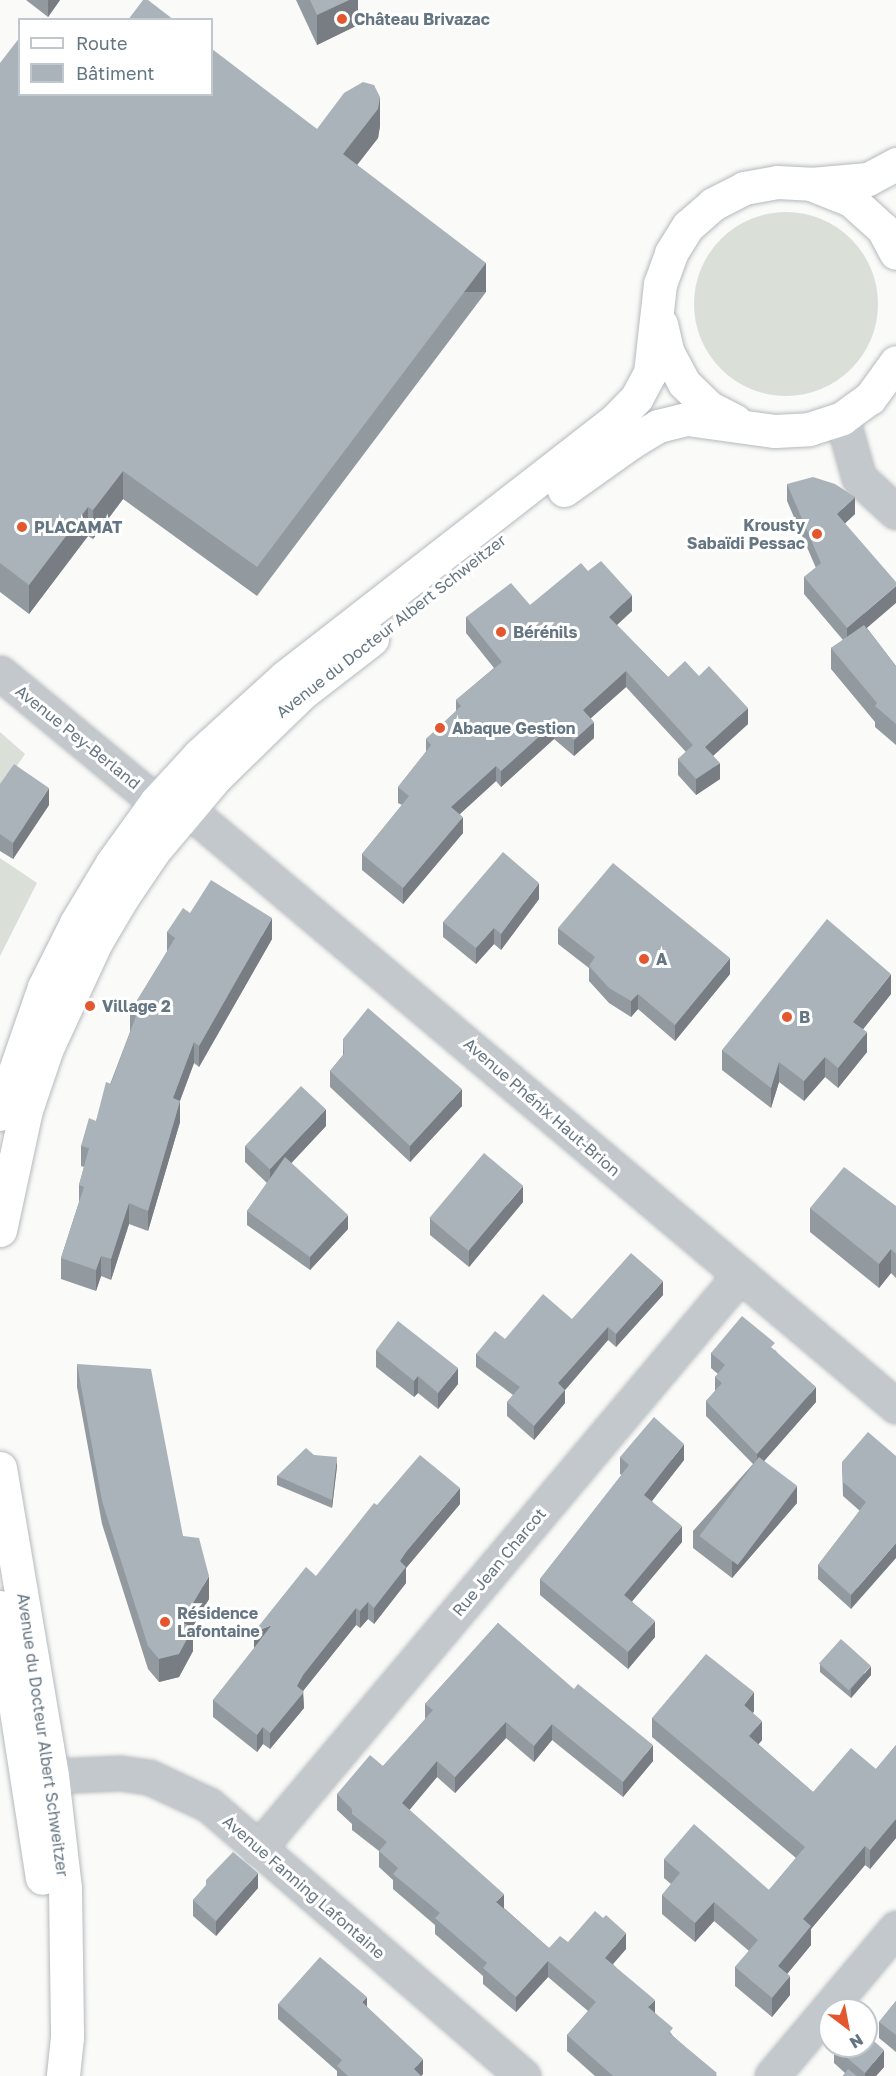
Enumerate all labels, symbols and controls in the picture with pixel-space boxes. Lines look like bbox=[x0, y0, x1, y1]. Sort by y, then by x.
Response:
place label: Château Brivazac bbox=[354, 9, 490, 29]
marker: Château Brivazac bbox=[335, 12, 349, 26]
legend bbox=[18, 18, 213, 96]
text: Route bbox=[76, 32, 127, 54]
text: Bâtiment bbox=[76, 62, 155, 84]
place label: Krousty Sabaïdi Pessac bbox=[687, 515, 805, 553]
place label: PLACAMAT bbox=[34, 517, 122, 537]
marker: PLACAMAT bbox=[15, 520, 29, 534]
marker: Krousty Sabaïdi Pessac bbox=[810, 527, 824, 541]
street label: Avenue du Docteur Albert Schweitzer bbox=[272, 530, 510, 722]
place label: Bérénils bbox=[513, 622, 578, 642]
marker: Bérénils bbox=[494, 625, 508, 639]
street label: Avenue Pey-Berland bbox=[12, 681, 144, 793]
place label: Abaque Gestion bbox=[452, 718, 575, 738]
marker: Abaque Gestion bbox=[433, 721, 447, 735]
place label: A bbox=[656, 949, 667, 969]
marker: A bbox=[637, 952, 651, 966]
place label: Village 2 bbox=[102, 996, 171, 1016]
marker: Village 2 bbox=[83, 999, 97, 1013]
place label: B bbox=[799, 1007, 810, 1027]
marker: B bbox=[780, 1010, 794, 1024]
street label: Avenue Phénix Haut-Brion bbox=[460, 1034, 624, 1180]
street label: Rue Jean Charcot bbox=[448, 1504, 550, 1620]
street label: Avenue du Docteur Albert Schweitzer bbox=[14, 1592, 72, 1878]
place label: Résidence Lafontaine bbox=[177, 1603, 260, 1641]
marker: Résidence Lafontaine bbox=[158, 1615, 172, 1629]
street label: Avenue Fanning Lafontaine bbox=[219, 1811, 389, 1963]
north arrow bbox=[818, 1998, 878, 2058]
text: N bbox=[846, 2030, 867, 2053]

